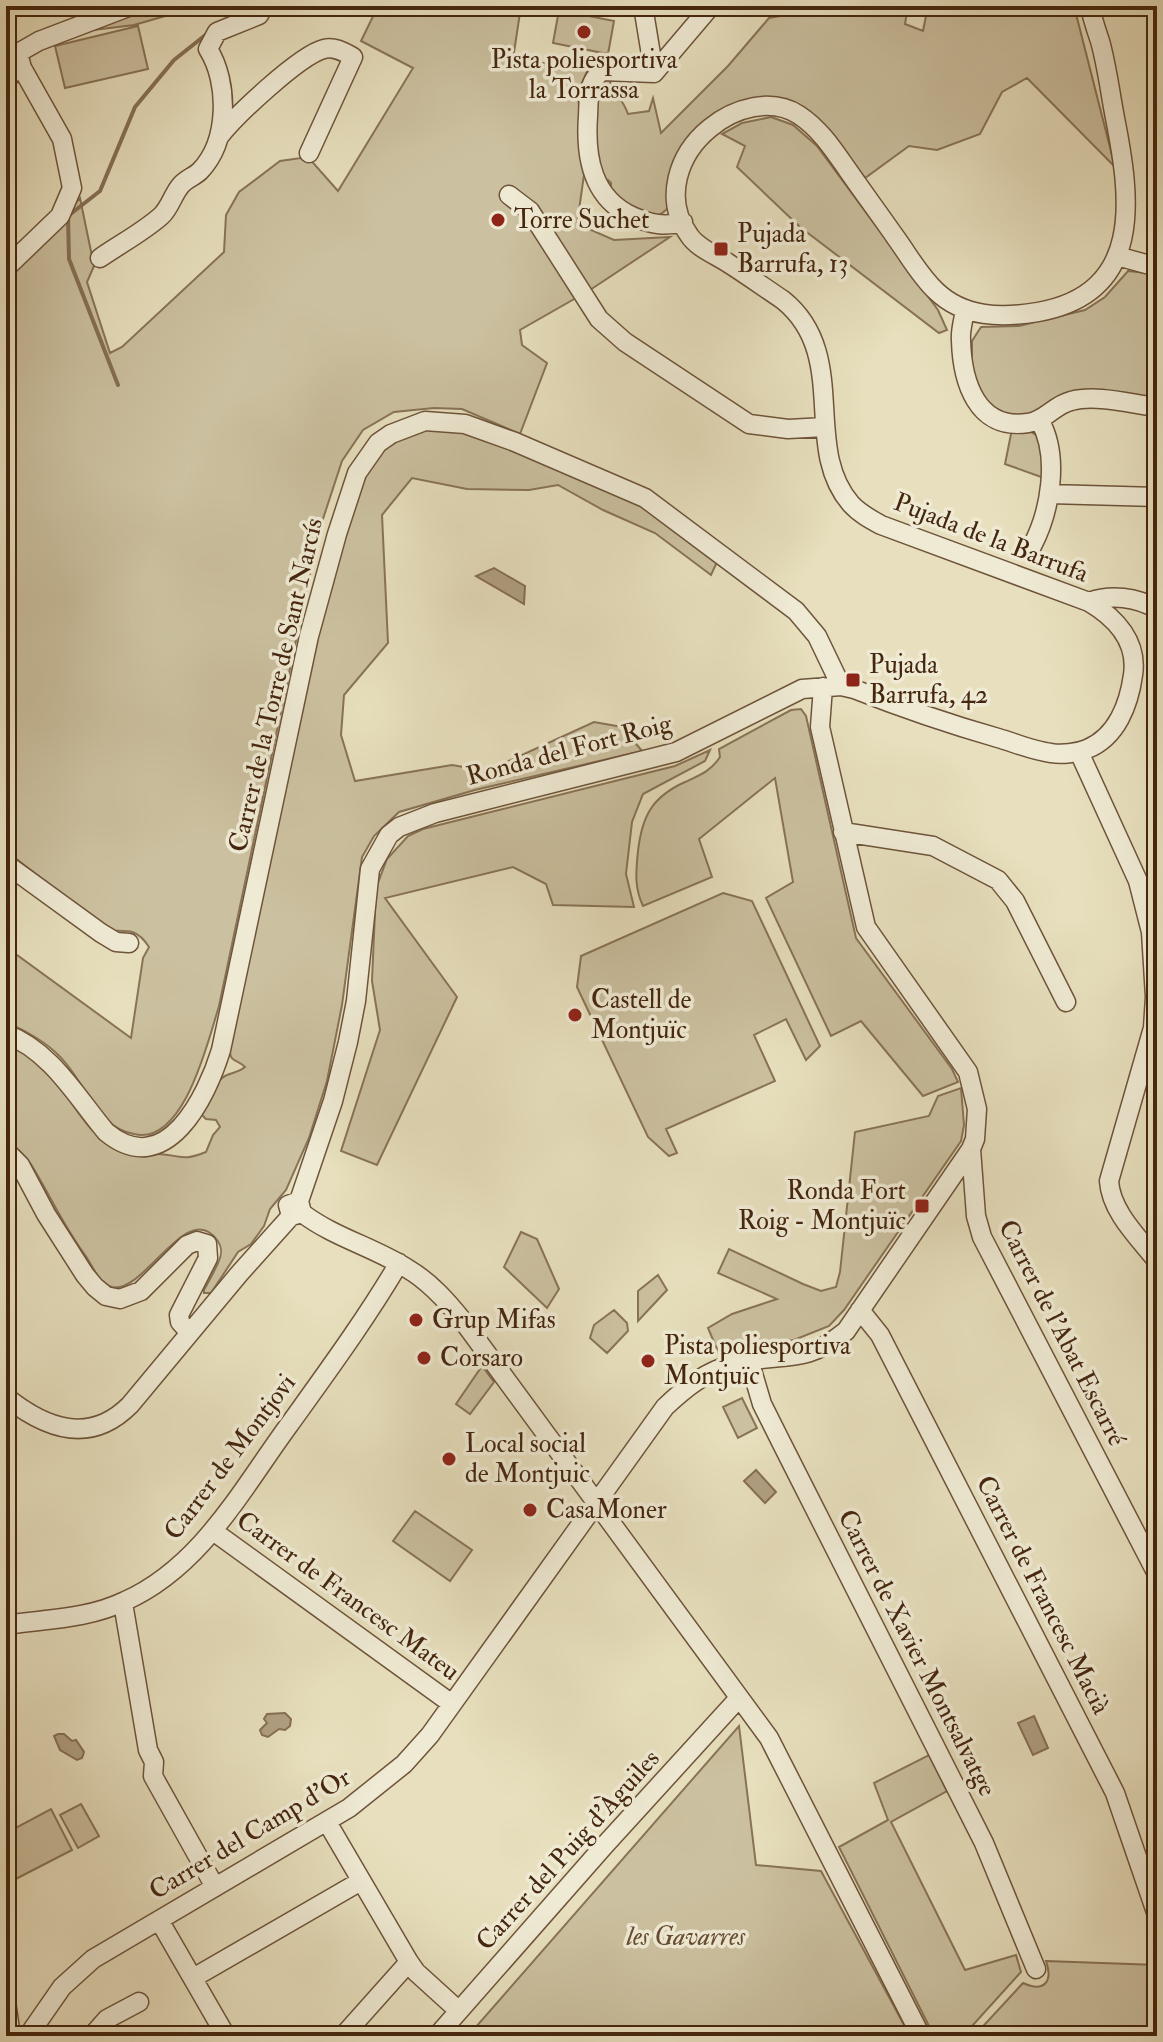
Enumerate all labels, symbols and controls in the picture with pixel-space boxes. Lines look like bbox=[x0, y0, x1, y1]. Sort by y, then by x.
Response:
marker: Pista poliesportiva la Torrassa bbox=[575, 23, 593, 41]
place label: Pista poliesportiva la Torrassa bbox=[491, 44, 678, 106]
place label: Torre Suchet bbox=[514, 204, 649, 236]
marker: Torre Suchet bbox=[489, 211, 507, 229]
place label: Pujada Barrufa, 13 bbox=[737, 218, 848, 280]
marker: Pujada Barrufa, 13 bbox=[712, 240, 730, 258]
street label: Pujada de la Barrufa bbox=[889, 486, 1093, 590]
street label: Carrer de la Torre de Sant Narcís bbox=[222, 515, 330, 855]
place label: Pujada Barrufa, 42 bbox=[869, 649, 988, 711]
marker: Pujada Barrufa, 42 bbox=[844, 671, 862, 689]
street label: Ronda del Fort Roig bbox=[463, 707, 676, 793]
place label: Castell de Montjuïc bbox=[591, 984, 691, 1046]
marker: Castell de Montjuïc bbox=[566, 1006, 584, 1024]
place label: Ronda Fort Roig - Montjuïc bbox=[738, 1175, 906, 1237]
marker: Ronda Fort Roig - Montjuïc bbox=[913, 1197, 931, 1215]
street label: Carrer de l'Abat Escarré bbox=[991, 1215, 1133, 1451]
place label: Grup Mifas bbox=[432, 1304, 556, 1337]
marker: Grup Mifas bbox=[407, 1311, 425, 1329]
place label: Pista poliesportiva Montjuïc bbox=[664, 1330, 851, 1392]
place label: Corsaro bbox=[440, 1342, 523, 1374]
marker: Corsaro bbox=[415, 1349, 433, 1367]
marker: Pista poliesportiva Montjuïc bbox=[639, 1352, 657, 1370]
street label: Carrer de Montjovi bbox=[157, 1368, 303, 1546]
place label: Local social de Montjuic bbox=[465, 1428, 590, 1490]
marker: Local social de Montjuic bbox=[440, 1450, 458, 1468]
street label: Carrer de Francesc Macià bbox=[969, 1470, 1117, 1720]
place label: CasaMoner bbox=[546, 1494, 667, 1526]
marker: CasaMoner bbox=[521, 1501, 539, 1519]
street label: Carrer de Francesc Mateu bbox=[230, 1504, 466, 1688]
street label: Carrer de Xavier Montsalvatge bbox=[831, 1504, 1003, 1802]
street label: Carrer del Puig d'Àguiles bbox=[468, 1742, 667, 1957]
street label: Carrer del Camp d'Or bbox=[143, 1761, 357, 1908]
park label: les Gavarres bbox=[626, 1921, 746, 1953]

